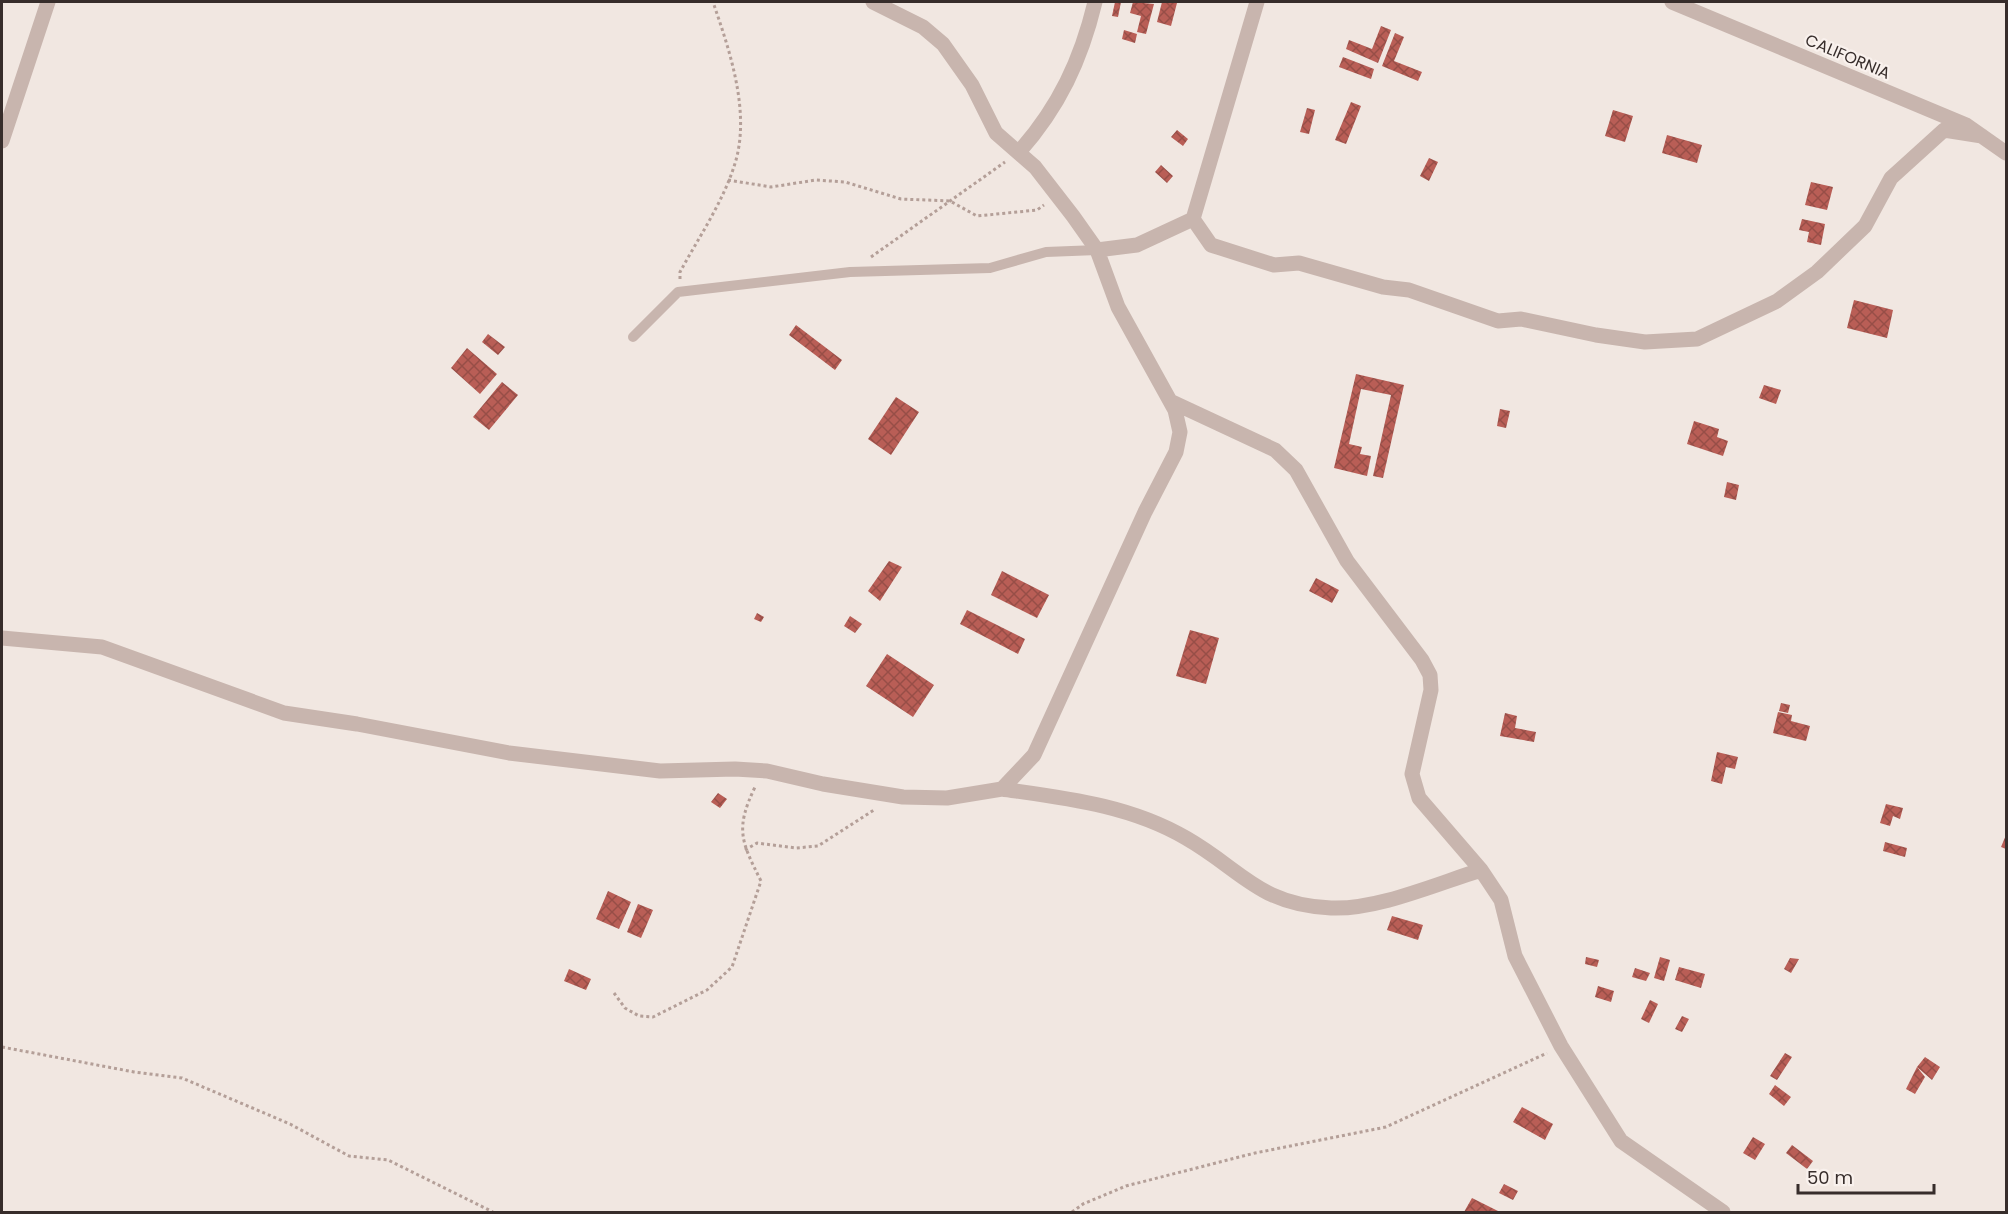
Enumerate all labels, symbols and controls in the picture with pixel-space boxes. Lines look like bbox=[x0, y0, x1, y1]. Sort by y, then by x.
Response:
street label: CALIFORNIA bbox=[1802, 28, 1894, 85]
scale bar bbox=[1798, 1157, 1934, 1195]
text: 50 m bbox=[1807, 1165, 1853, 1190]

